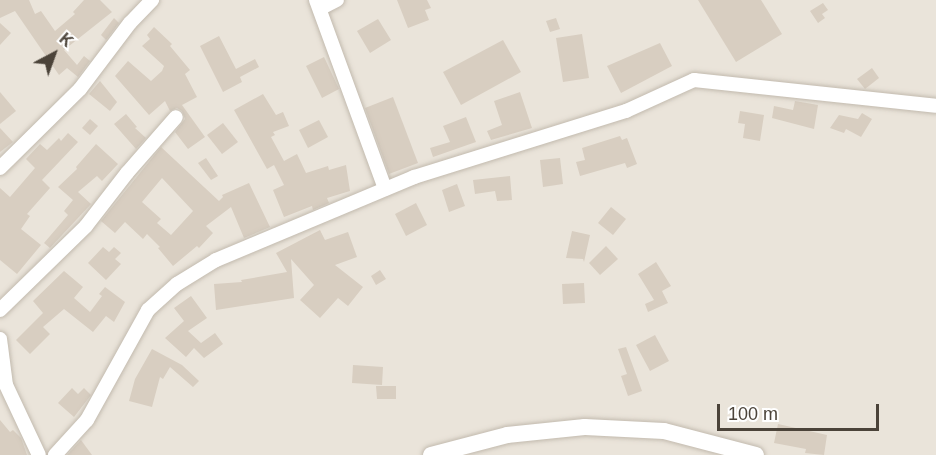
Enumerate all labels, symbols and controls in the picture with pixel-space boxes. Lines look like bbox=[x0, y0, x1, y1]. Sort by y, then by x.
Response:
north arrow bbox=[24, 24, 84, 84]
text: K bbox=[56, 30, 76, 50]
scale bar bbox=[720, 392, 882, 430]
text: 100 m bbox=[728, 404, 778, 424]

